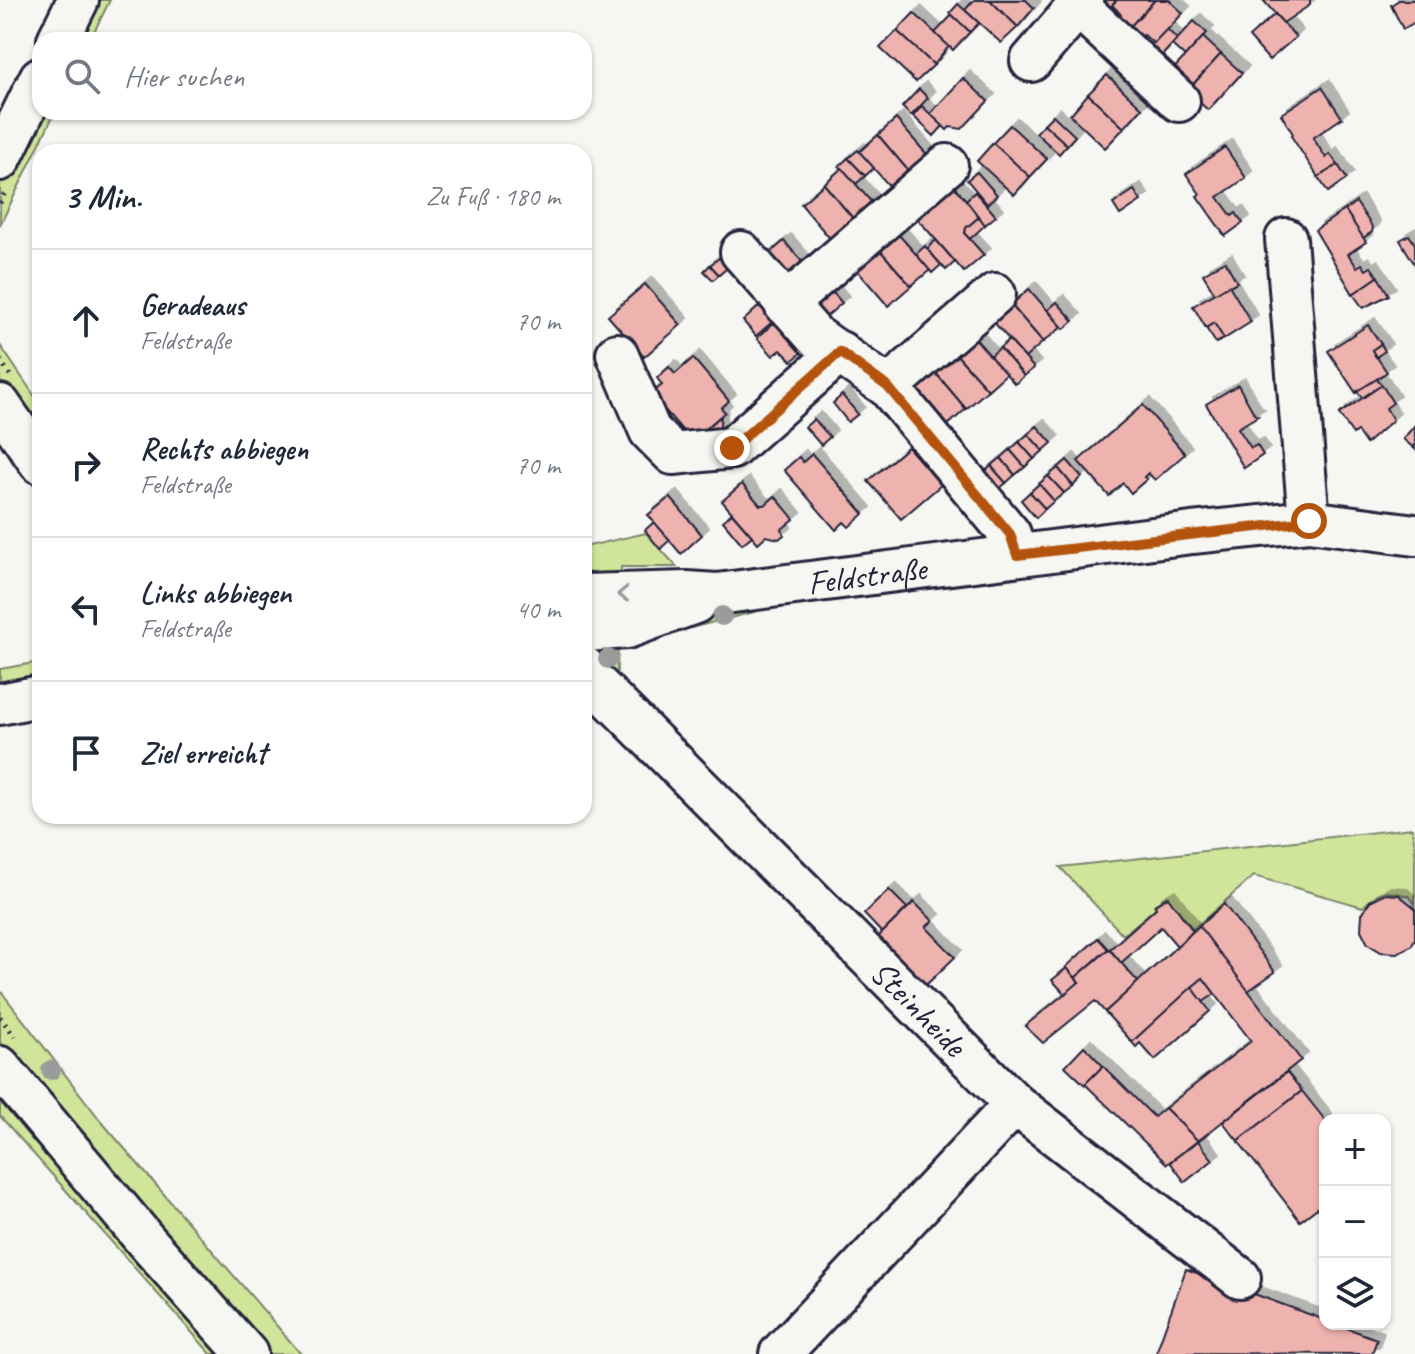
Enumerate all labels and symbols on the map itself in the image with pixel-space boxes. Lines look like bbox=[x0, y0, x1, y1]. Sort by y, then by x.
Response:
route end bbox=[714, 430, 750, 466]
route start bbox=[1291, 503, 1327, 539]
street label: Feldstraße bbox=[805, 546, 931, 604]
one-way arrow bbox=[616, 585, 629, 602]
street label: Steinheide bbox=[862, 950, 977, 1066]

